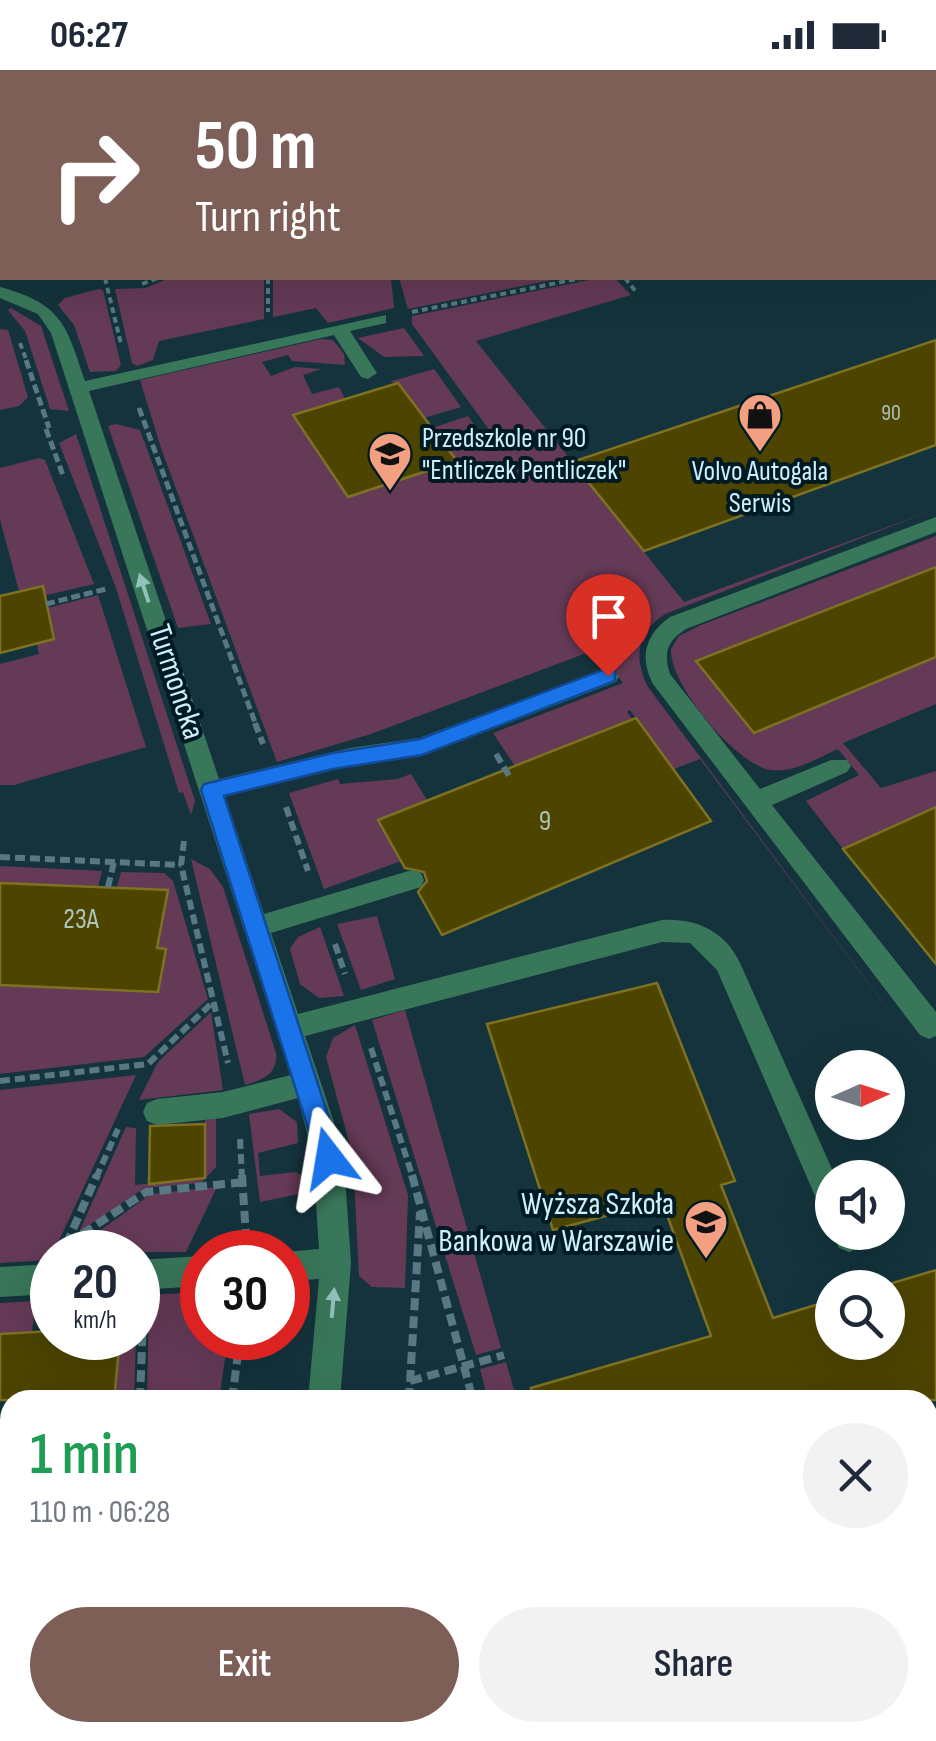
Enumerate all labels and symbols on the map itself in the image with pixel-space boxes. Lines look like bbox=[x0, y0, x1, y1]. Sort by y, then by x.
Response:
shop icon: Volvo Autogala Serwis bbox=[737, 392, 783, 453]
house number: 90 bbox=[881, 400, 901, 427]
place label: Przedszkole nr 90 "Entliczek Pentliczek" bbox=[422, 422, 626, 487]
school or university icon: Przedszkole nr 90 "Entliczek Pentliczek" bbox=[367, 431, 413, 492]
place label: Volvo Autogala Serwis bbox=[692, 455, 828, 520]
one-way arrow bbox=[136, 572, 151, 602]
pin bbox=[566, 574, 651, 677]
street label: Turmoncka bbox=[139, 620, 213, 744]
house number: 9 bbox=[539, 805, 551, 838]
house number: 23A bbox=[63, 903, 100, 936]
north arrow bbox=[815, 1050, 905, 1140]
position arrow bbox=[277, 1106, 381, 1210]
place label: Wyższa Szkoła Bankowa w Warszawie bbox=[438, 1185, 674, 1261]
school or university icon: Wyższa Szkoła Bankowa w Warszawie bbox=[683, 1199, 729, 1260]
speed limit sign: 30 bbox=[180, 1230, 310, 1360]
one-way arrow bbox=[325, 1287, 341, 1318]

